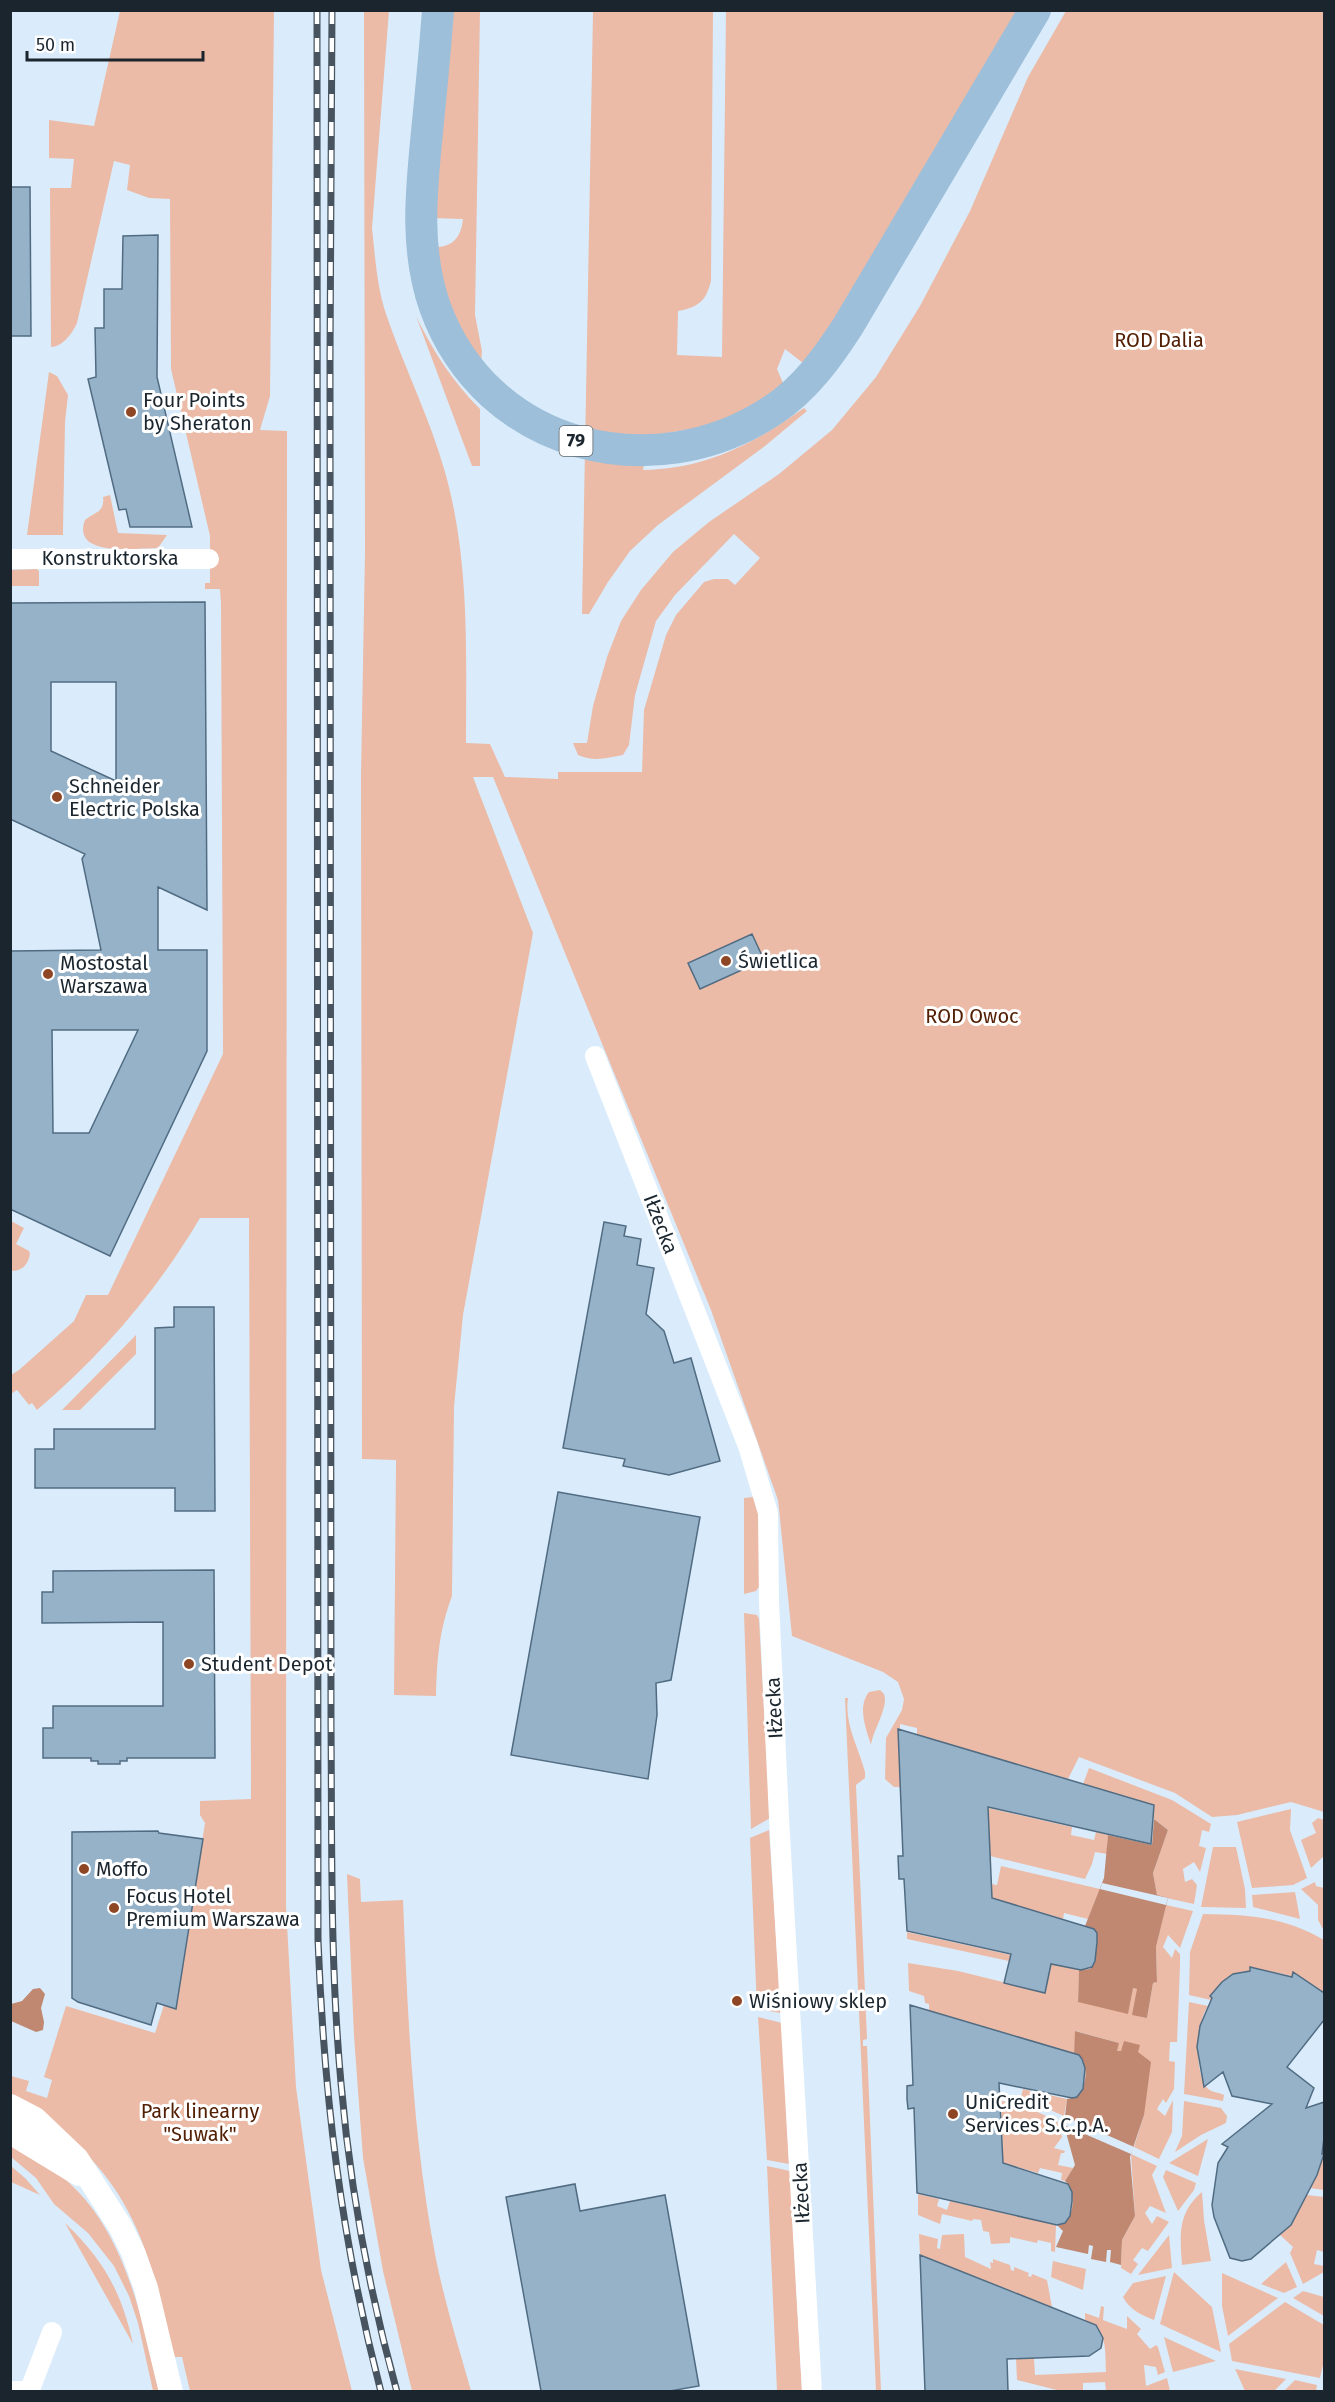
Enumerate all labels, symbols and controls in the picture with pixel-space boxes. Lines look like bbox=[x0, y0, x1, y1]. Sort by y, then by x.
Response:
scale bar bbox=[27, 24, 202, 62]
text: 50 m bbox=[36, 34, 75, 56]
park label: ROD Dalia bbox=[1114, 328, 1204, 352]
place label: Four Points by Sheraton bbox=[143, 388, 252, 435]
marker: Four Points by Sheraton bbox=[124, 405, 138, 419]
road number: 79 bbox=[560, 426, 592, 456]
street label: Konstruktorska bbox=[41, 546, 179, 570]
place label: Schneider Electric Polska bbox=[69, 774, 200, 821]
marker: Schneider Electric Polska bbox=[50, 790, 64, 804]
place label: Świetlica bbox=[738, 949, 819, 973]
place label: Mostostal Warszawa bbox=[60, 951, 148, 998]
marker: Świetlica bbox=[719, 954, 733, 968]
marker: Mostostal Warszawa bbox=[41, 967, 55, 981]
park label: ROD Owoc bbox=[925, 1004, 1019, 1028]
street label: Iłżecka bbox=[639, 1191, 683, 1257]
place label: Student Depot bbox=[201, 1652, 333, 1676]
marker: Student Depot bbox=[182, 1657, 196, 1671]
street label: Iłżecka bbox=[760, 1676, 788, 1740]
place label: Moffo bbox=[96, 1857, 148, 1881]
marker: Moffo bbox=[77, 1862, 91, 1876]
place label: Focus Hotel Premium Warszawa bbox=[126, 1884, 300, 1931]
marker: Focus Hotel Premium Warszawa bbox=[107, 1901, 121, 1915]
place label: Wiśniowy sklep bbox=[749, 1989, 887, 2013]
marker: Wiśniowy sklep bbox=[730, 1994, 744, 2008]
place label: UniCredit Services S.C.p.A. bbox=[965, 2090, 1109, 2137]
park label: Park linearny "Suwak" bbox=[141, 2099, 259, 2146]
marker: UniCredit Services S.C.p.A. bbox=[946, 2107, 960, 2121]
street label: Iłżecka bbox=[787, 2161, 815, 2225]

